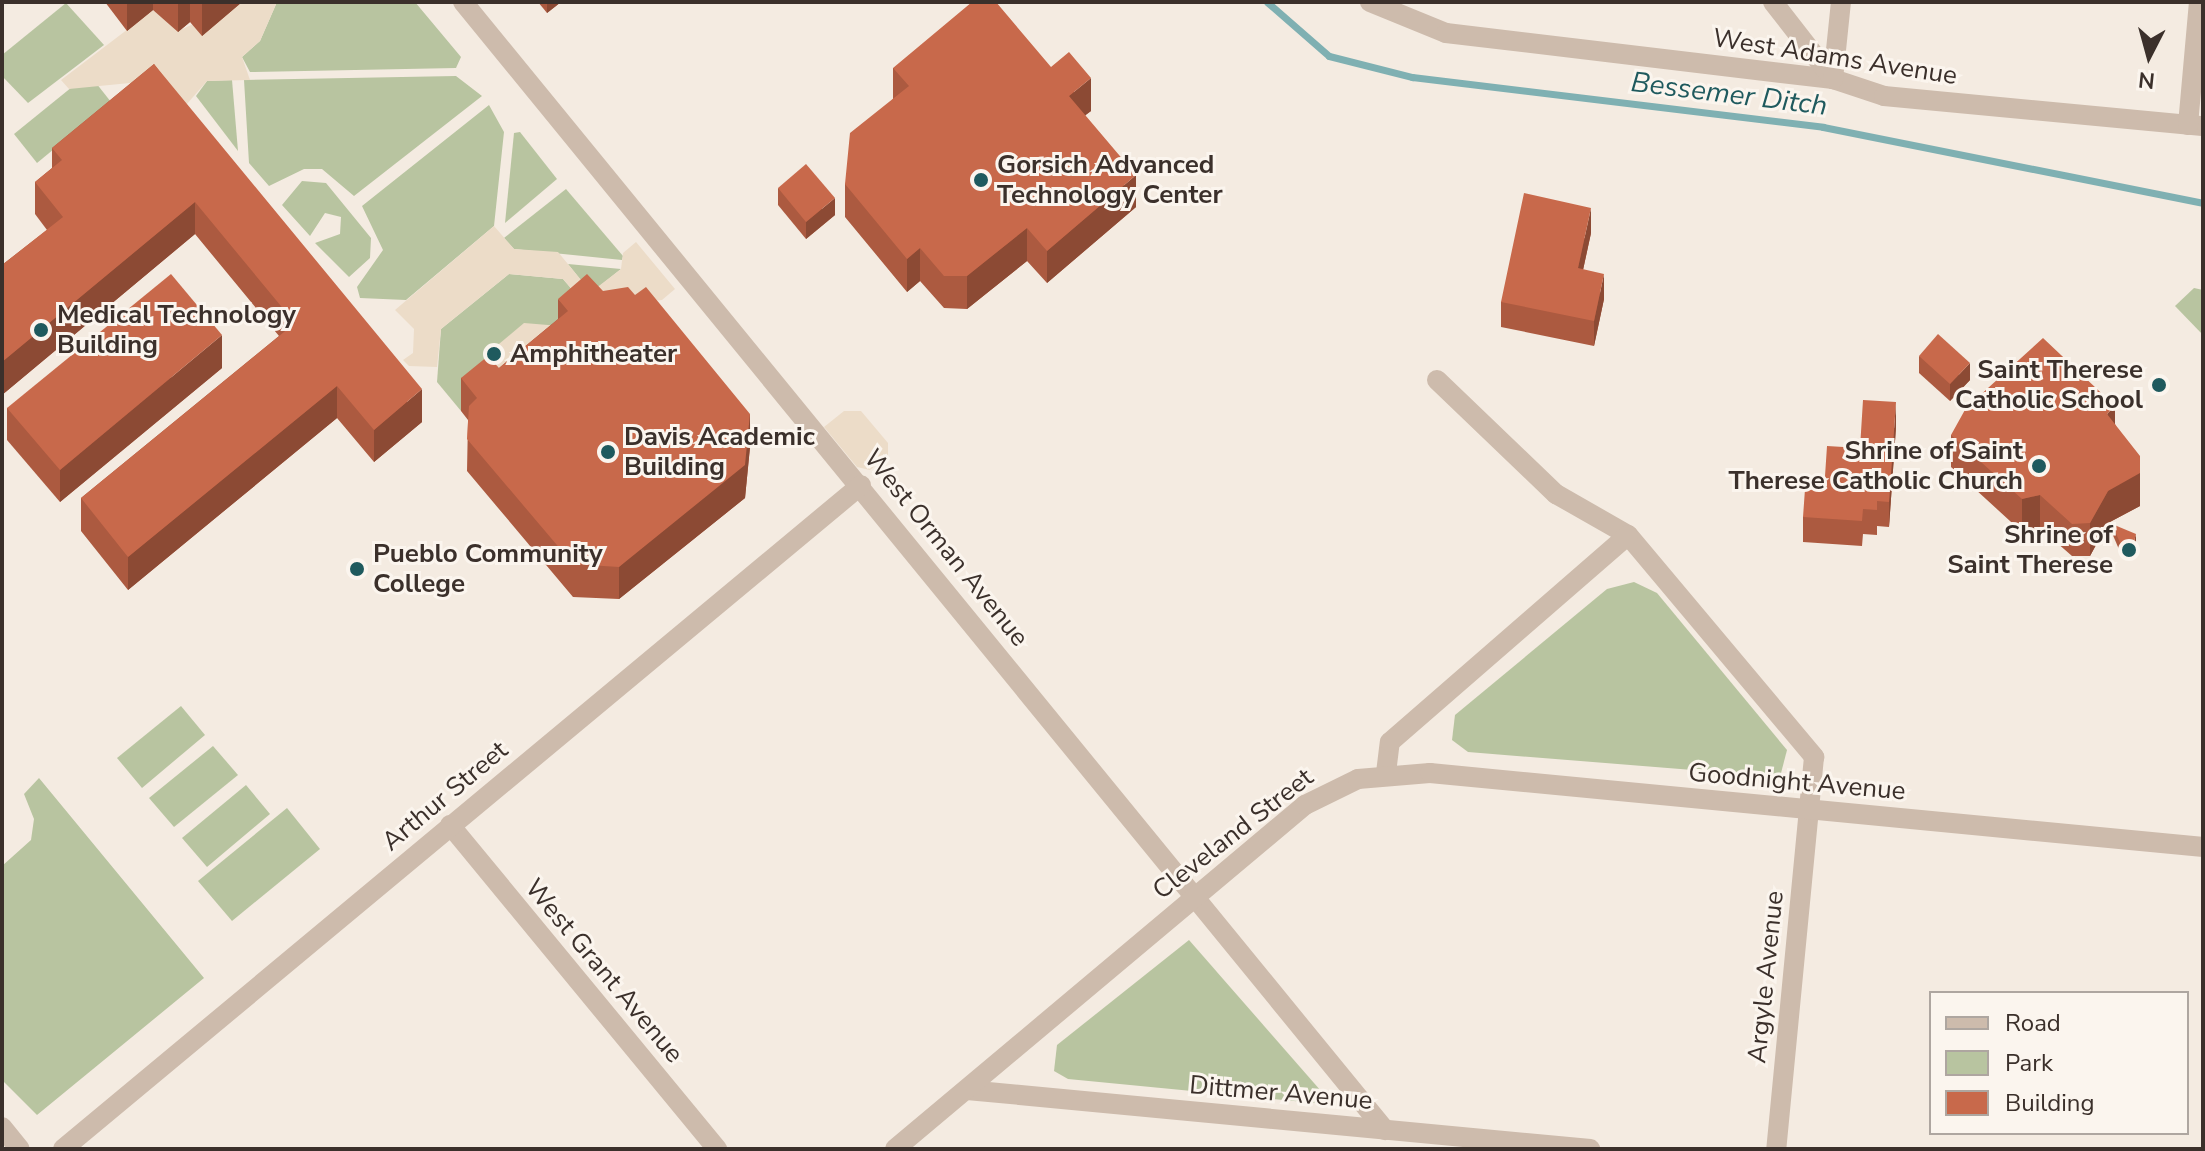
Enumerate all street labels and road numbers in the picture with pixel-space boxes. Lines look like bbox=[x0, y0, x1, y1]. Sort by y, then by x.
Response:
street label: West Adams Avenue bbox=[1711, 22, 1959, 92]
street label: West Orman Avenue bbox=[857, 443, 1035, 653]
street label: Arthur Street bbox=[376, 734, 514, 858]
street label: Goodnight Avenue bbox=[1687, 757, 1907, 807]
street label: Cleveland Street bbox=[1147, 762, 1319, 906]
street label: West Grant Avenue bbox=[518, 873, 690, 1069]
street label: Argyle Avenue bbox=[1741, 889, 1791, 1065]
street label: Dittmer Avenue bbox=[1188, 1069, 1374, 1117]

